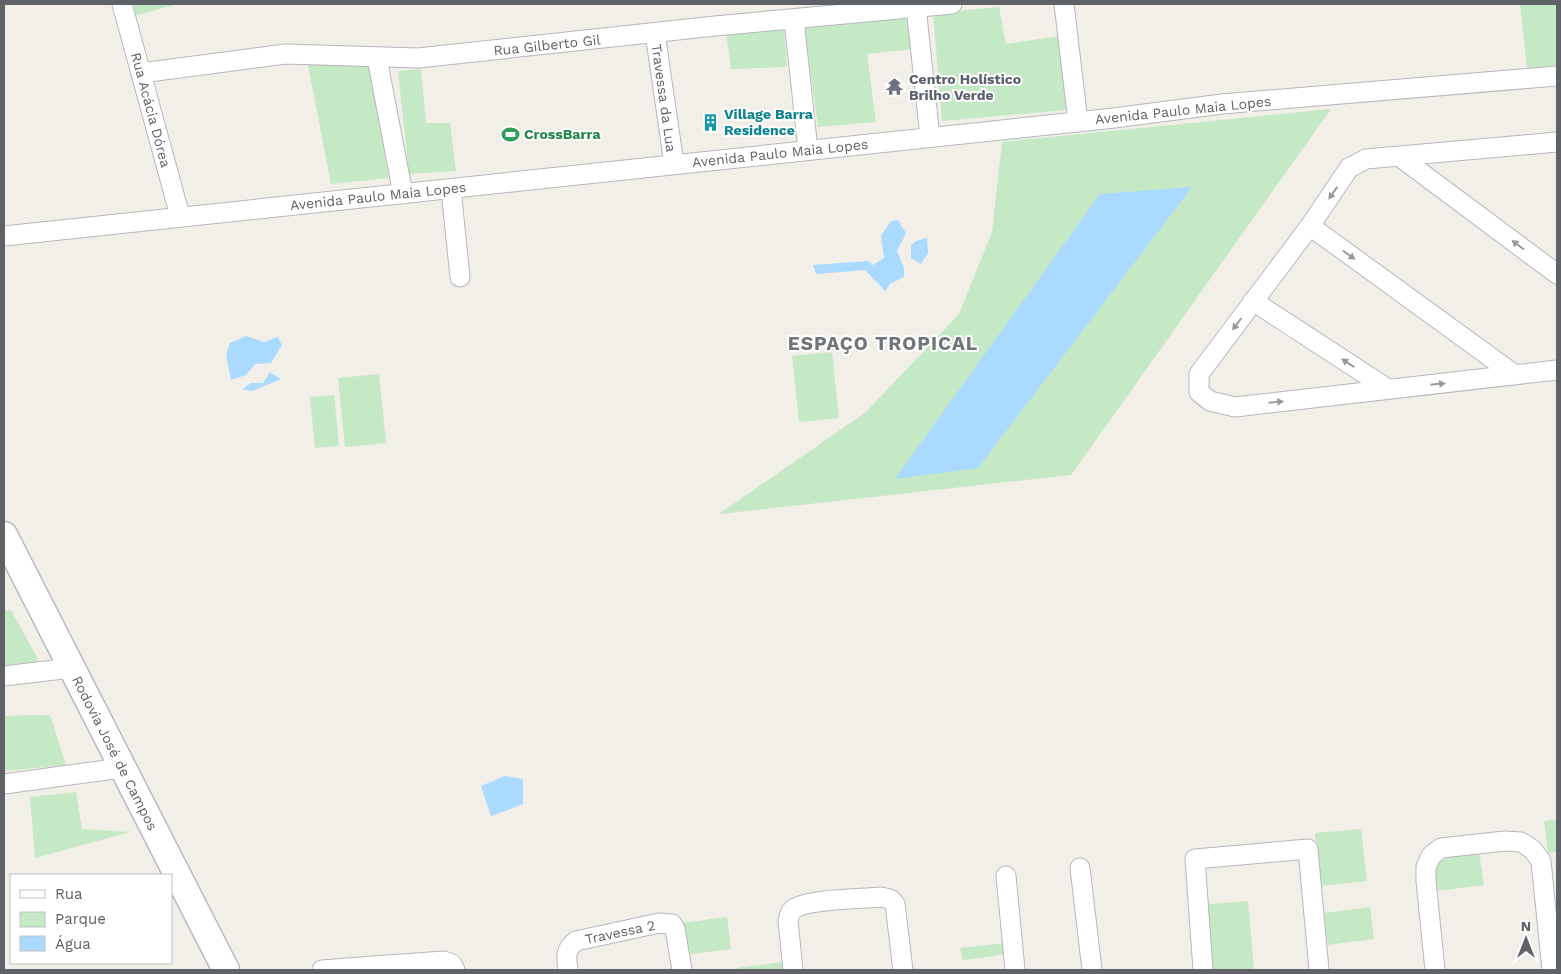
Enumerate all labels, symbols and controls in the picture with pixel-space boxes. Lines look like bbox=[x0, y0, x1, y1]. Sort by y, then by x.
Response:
street label: Rua Gilberto Gil bbox=[493, 31, 602, 59]
street label: Travessa da Lua bbox=[648, 43, 680, 153]
street label: Rua Acácia Dórea bbox=[128, 51, 174, 169]
place label: Centro Holístico Brilho Verde bbox=[909, 71, 1021, 103]
temple icon: Centro Holístico Brilho Verde bbox=[885, 77, 905, 97]
street label: Avenida Paulo Maia Lopes bbox=[1094, 93, 1272, 127]
place label: Village Barra Residence bbox=[724, 106, 814, 138]
building icon: Village Barra Residence bbox=[700, 112, 720, 132]
sports icon: CrossBarra bbox=[500, 124, 520, 144]
place label: CrossBarra bbox=[524, 126, 601, 142]
street label: Avenida Paulo Maia Lopes bbox=[691, 136, 869, 170]
street label: Avenida Paulo Maia Lopes bbox=[289, 179, 467, 213]
one-way arrow bbox=[1328, 186, 1338, 199]
one-way arrow bbox=[1512, 239, 1525, 250]
one-way arrow bbox=[1342, 249, 1355, 260]
one-way arrow bbox=[1231, 317, 1242, 330]
district label: ESPAÇO TROPICAL bbox=[788, 332, 978, 355]
one-way arrow bbox=[1341, 358, 1354, 367]
one-way arrow bbox=[1430, 380, 1446, 388]
one-way arrow bbox=[1269, 398, 1285, 406]
street label: Rodovia José de Campos bbox=[69, 673, 161, 833]
legend bbox=[10, 874, 172, 964]
text: Rua bbox=[55, 885, 83, 903]
text: Parque bbox=[55, 910, 106, 928]
north arrow bbox=[1501, 914, 1551, 964]
street label: Travessa 2 bbox=[583, 917, 657, 947]
text: N bbox=[1521, 918, 1531, 934]
text: Água bbox=[55, 935, 91, 953]

